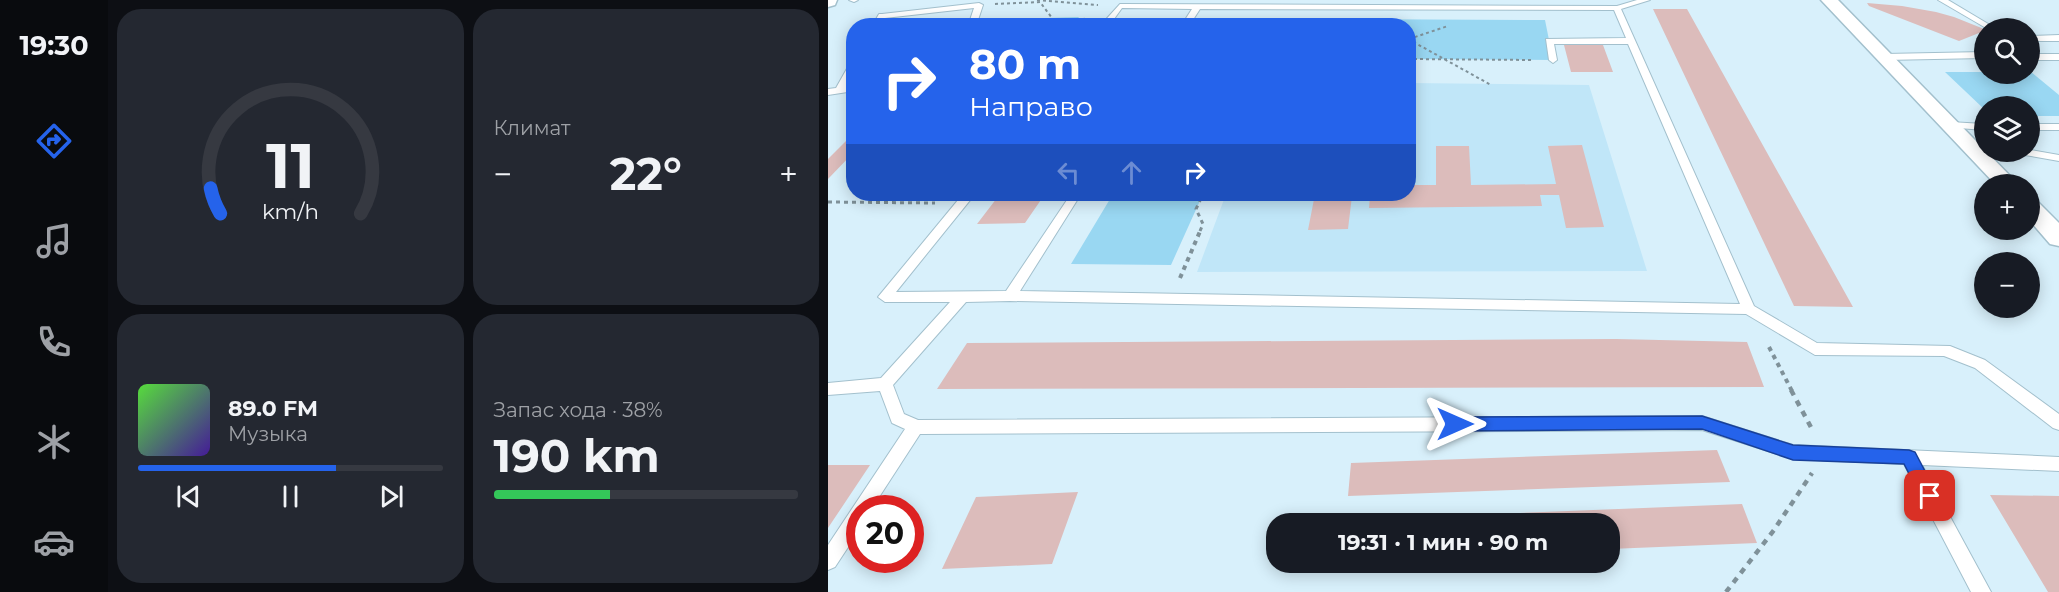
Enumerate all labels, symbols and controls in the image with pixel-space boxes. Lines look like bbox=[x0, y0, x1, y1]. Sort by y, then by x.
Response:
map controls bbox=[1974, 18, 2040, 318]
button: search bbox=[1974, 18, 2040, 84]
text: 19:30 bbox=[19, 29, 89, 62]
text: 80 m bbox=[969, 38, 1081, 90]
icon: right bbox=[870, 42, 948, 120]
text: Направо bbox=[969, 90, 1093, 123]
button: layers bbox=[1974, 96, 2040, 162]
text: Климат bbox=[494, 116, 571, 140]
icon: directions bbox=[33, 120, 75, 162]
text: 11 bbox=[266, 128, 315, 204]
text: 22° bbox=[610, 146, 682, 201]
text: − bbox=[494, 154, 512, 194]
text: + bbox=[779, 154, 798, 194]
icon: left bbox=[1052, 156, 1085, 189]
icon: ahead bbox=[1115, 156, 1148, 189]
icon: right bbox=[1178, 156, 1211, 189]
button: + bbox=[1974, 174, 2040, 240]
text: km/h bbox=[262, 198, 319, 224]
icon: music bbox=[33, 220, 75, 262]
button: − bbox=[1974, 252, 2040, 318]
icon: phone bbox=[33, 321, 75, 363]
position arrow bbox=[1423, 392, 1487, 456]
text: 89.0 FM bbox=[228, 395, 318, 422]
text: Запас хода · 38% bbox=[494, 398, 663, 422]
icon: climate bbox=[33, 421, 75, 463]
text: Музыка bbox=[228, 422, 308, 446]
text: 190 km bbox=[494, 428, 660, 483]
pin bbox=[1904, 470, 1955, 521]
icon: arrive bbox=[1913, 479, 1946, 512]
icon: previous bbox=[172, 480, 205, 513]
icon: pause bbox=[274, 480, 307, 513]
icon: next bbox=[375, 480, 408, 513]
speed limit sign: 20 bbox=[846, 495, 924, 573]
icon: car bbox=[33, 521, 75, 563]
text: 19:31 · 1 мин · 90 m bbox=[1338, 529, 1548, 556]

